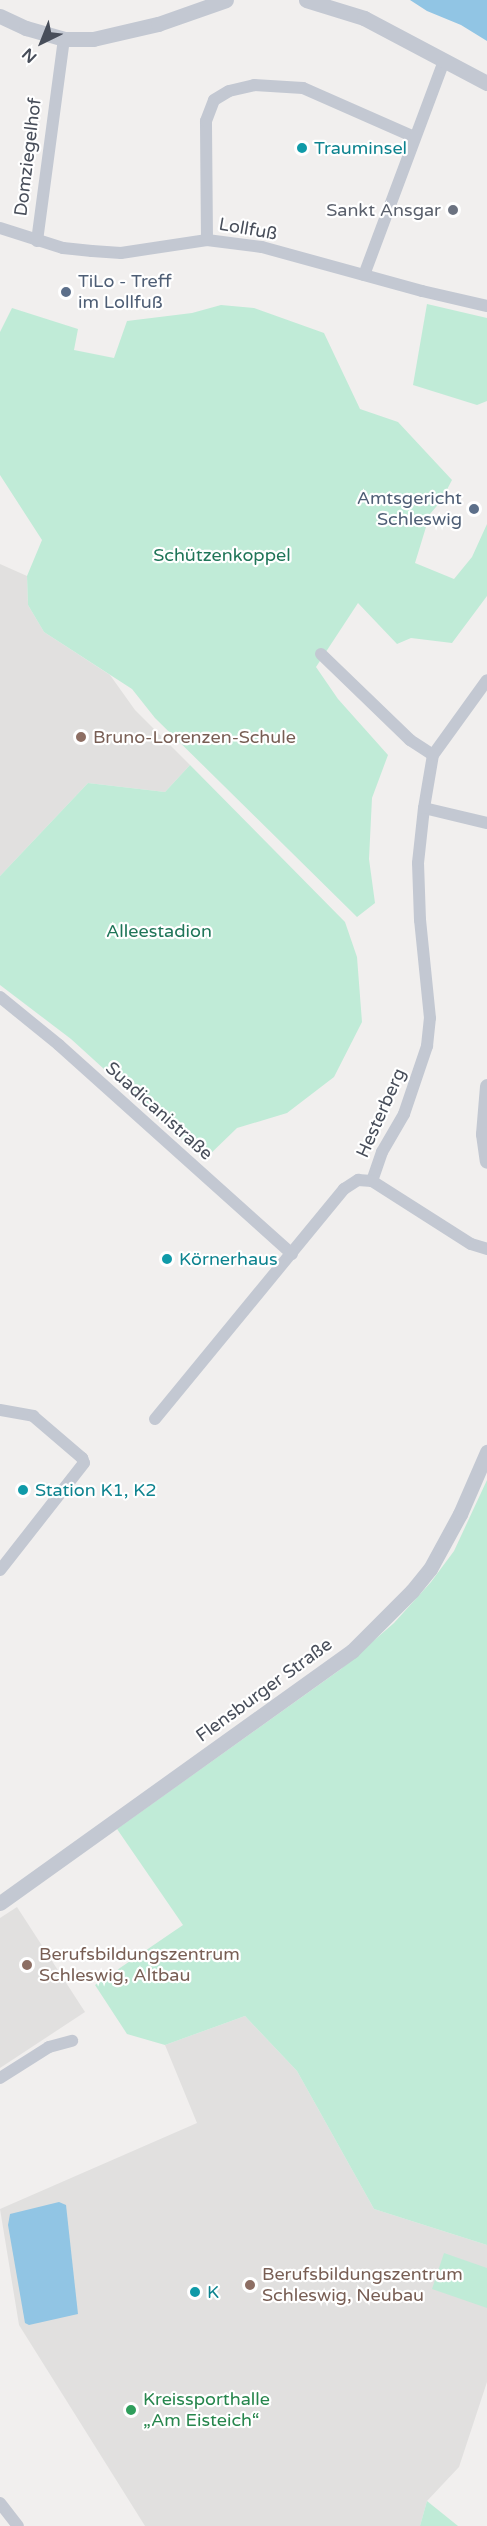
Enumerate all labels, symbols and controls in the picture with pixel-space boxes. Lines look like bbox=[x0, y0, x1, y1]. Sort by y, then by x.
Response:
north arrow bbox=[12, 12, 72, 72]
text: N bbox=[18, 43, 41, 67]
street label: Domziegelhof bbox=[10, 97, 46, 217]
place label: Trauminsel bbox=[314, 137, 407, 159]
marker: Trauminsel bbox=[295, 141, 309, 155]
place label: Sankt Ansgar bbox=[326, 199, 441, 221]
marker: Sankt Ansgar bbox=[446, 203, 460, 217]
street label: Lollfuß bbox=[217, 213, 279, 245]
place label: TiLo - Treff im Lollfuß bbox=[78, 271, 172, 314]
marker: TiLo - Treff im Lollfuß bbox=[59, 285, 73, 299]
place label: Amtsgericht Schleswig bbox=[357, 488, 462, 530]
marker: Amtsgericht Schleswig bbox=[467, 502, 481, 516]
park label: Schützenkoppel bbox=[153, 544, 291, 566]
place label: Bruno-Lorenzen-Schule bbox=[93, 726, 296, 748]
marker: Bruno-Lorenzen-Schule bbox=[74, 730, 88, 744]
park label: Alleestadion bbox=[106, 920, 212, 942]
street label: Suadicanistraße bbox=[101, 1057, 217, 1165]
street label: Hesterberg bbox=[352, 1065, 410, 1161]
place label: Körnerhaus bbox=[179, 1248, 278, 1270]
marker: Körnerhaus bbox=[160, 1252, 174, 1266]
place label: Station K1, K2 bbox=[35, 1479, 156, 1501]
marker: Station K1, K2 bbox=[16, 1483, 30, 1497]
street label: Flensburger Straße bbox=[192, 1633, 336, 1747]
place label: Berufsbildungszentrum Schleswig, Altbau bbox=[39, 1944, 240, 1986]
marker: Berufsbildungszentrum Schleswig, Altbau bbox=[20, 1958, 34, 1972]
place label: Berufsbildungszentrum Schleswig, Neubau bbox=[262, 2264, 463, 2306]
marker: Berufsbildungszentrum Schleswig, Neubau bbox=[243, 2278, 257, 2292]
place label: K bbox=[207, 2281, 219, 2303]
marker: K bbox=[188, 2285, 202, 2299]
place label: Kreissporthalle „Am Eisteich“ bbox=[143, 2389, 270, 2432]
marker: Kreissporthalle „Am Eisteich“ bbox=[124, 2403, 138, 2417]

